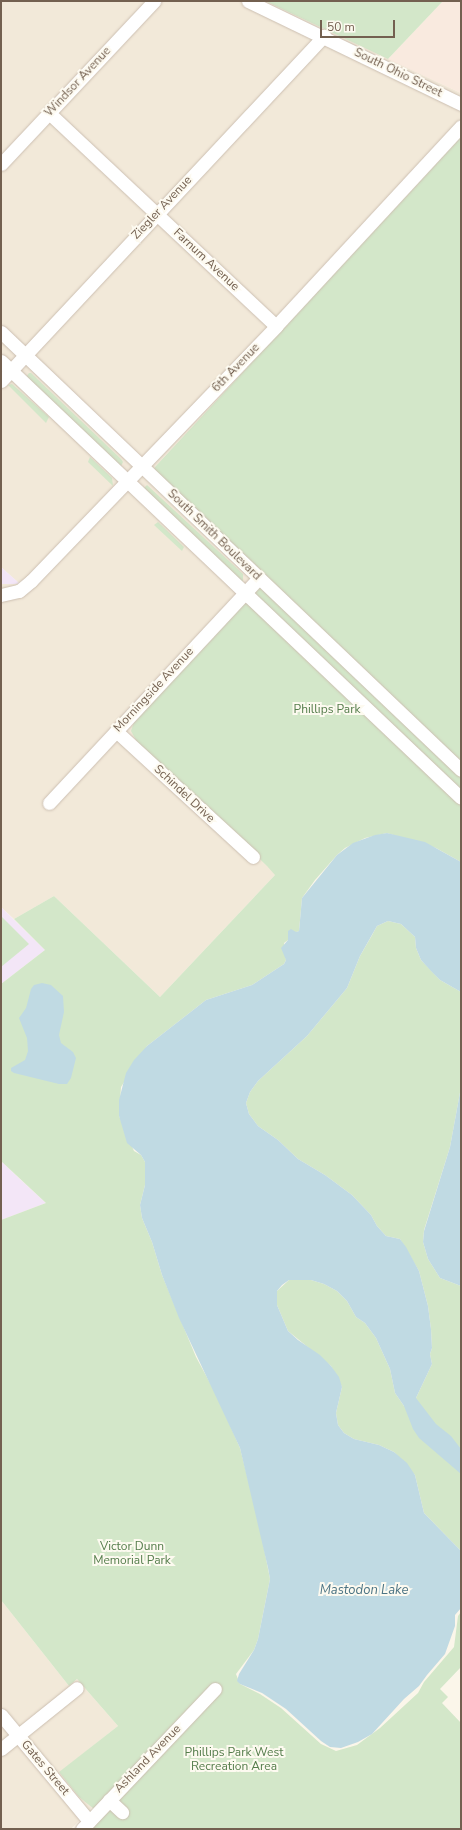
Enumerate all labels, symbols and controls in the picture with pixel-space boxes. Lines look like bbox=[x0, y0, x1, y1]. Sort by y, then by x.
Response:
scale bar bbox=[322, 12, 397, 38]
text: 50 m bbox=[327, 19, 355, 35]
street label: Windsor Avenue bbox=[42, 44, 114, 120]
street label: South Ohio Street bbox=[352, 45, 444, 101]
street label: Ziegler Avenue bbox=[129, 173, 195, 243]
street label: Farnum Avenue bbox=[170, 226, 242, 294]
street label: 6th Avenue bbox=[209, 341, 263, 395]
street label: South Smith Boulevard bbox=[164, 487, 264, 583]
street label: Morningside Avenue bbox=[111, 645, 197, 735]
park label: Phillips Park bbox=[294, 703, 360, 717]
street label: Schindel Drive bbox=[151, 762, 217, 826]
park label: Victor Dunn Memorial Park bbox=[93, 1540, 171, 1568]
water label: Mastodon Lake bbox=[320, 1582, 408, 1598]
street label: Ashland Avenue bbox=[112, 1722, 184, 1796]
street label: Gates Street bbox=[18, 1738, 72, 1798]
park label: Phillips Park West Recreation Area bbox=[185, 1746, 283, 1774]

